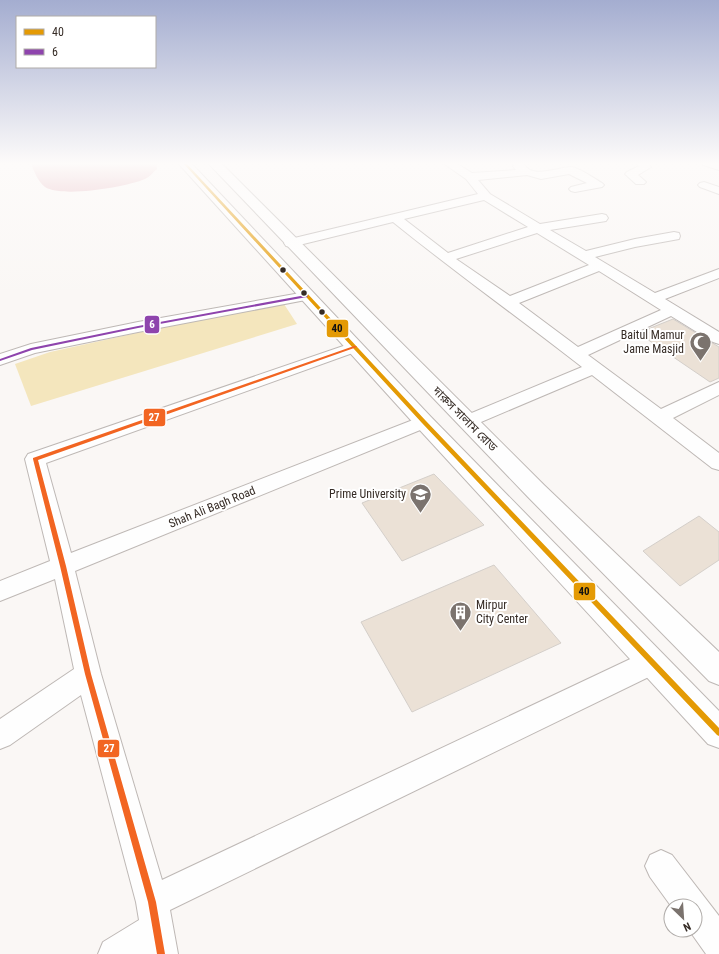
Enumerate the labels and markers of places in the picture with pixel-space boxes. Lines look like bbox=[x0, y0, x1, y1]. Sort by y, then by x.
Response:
unlabelled marker bbox=[278, 265, 288, 275]
unlabelled marker bbox=[299, 288, 309, 298]
unlabelled marker bbox=[317, 307, 327, 317]
place label: Baitul Mamur Jame Masjid bbox=[621, 328, 684, 356]
mosque icon: Baitul Mamur Jame Masjid bbox=[687, 329, 713, 362]
school or university icon: Prime University bbox=[408, 481, 434, 514]
place label: Prime University bbox=[329, 487, 406, 501]
place label: Mirpur City Center bbox=[476, 598, 528, 626]
building icon: Mirpur City Center bbox=[447, 599, 473, 632]

